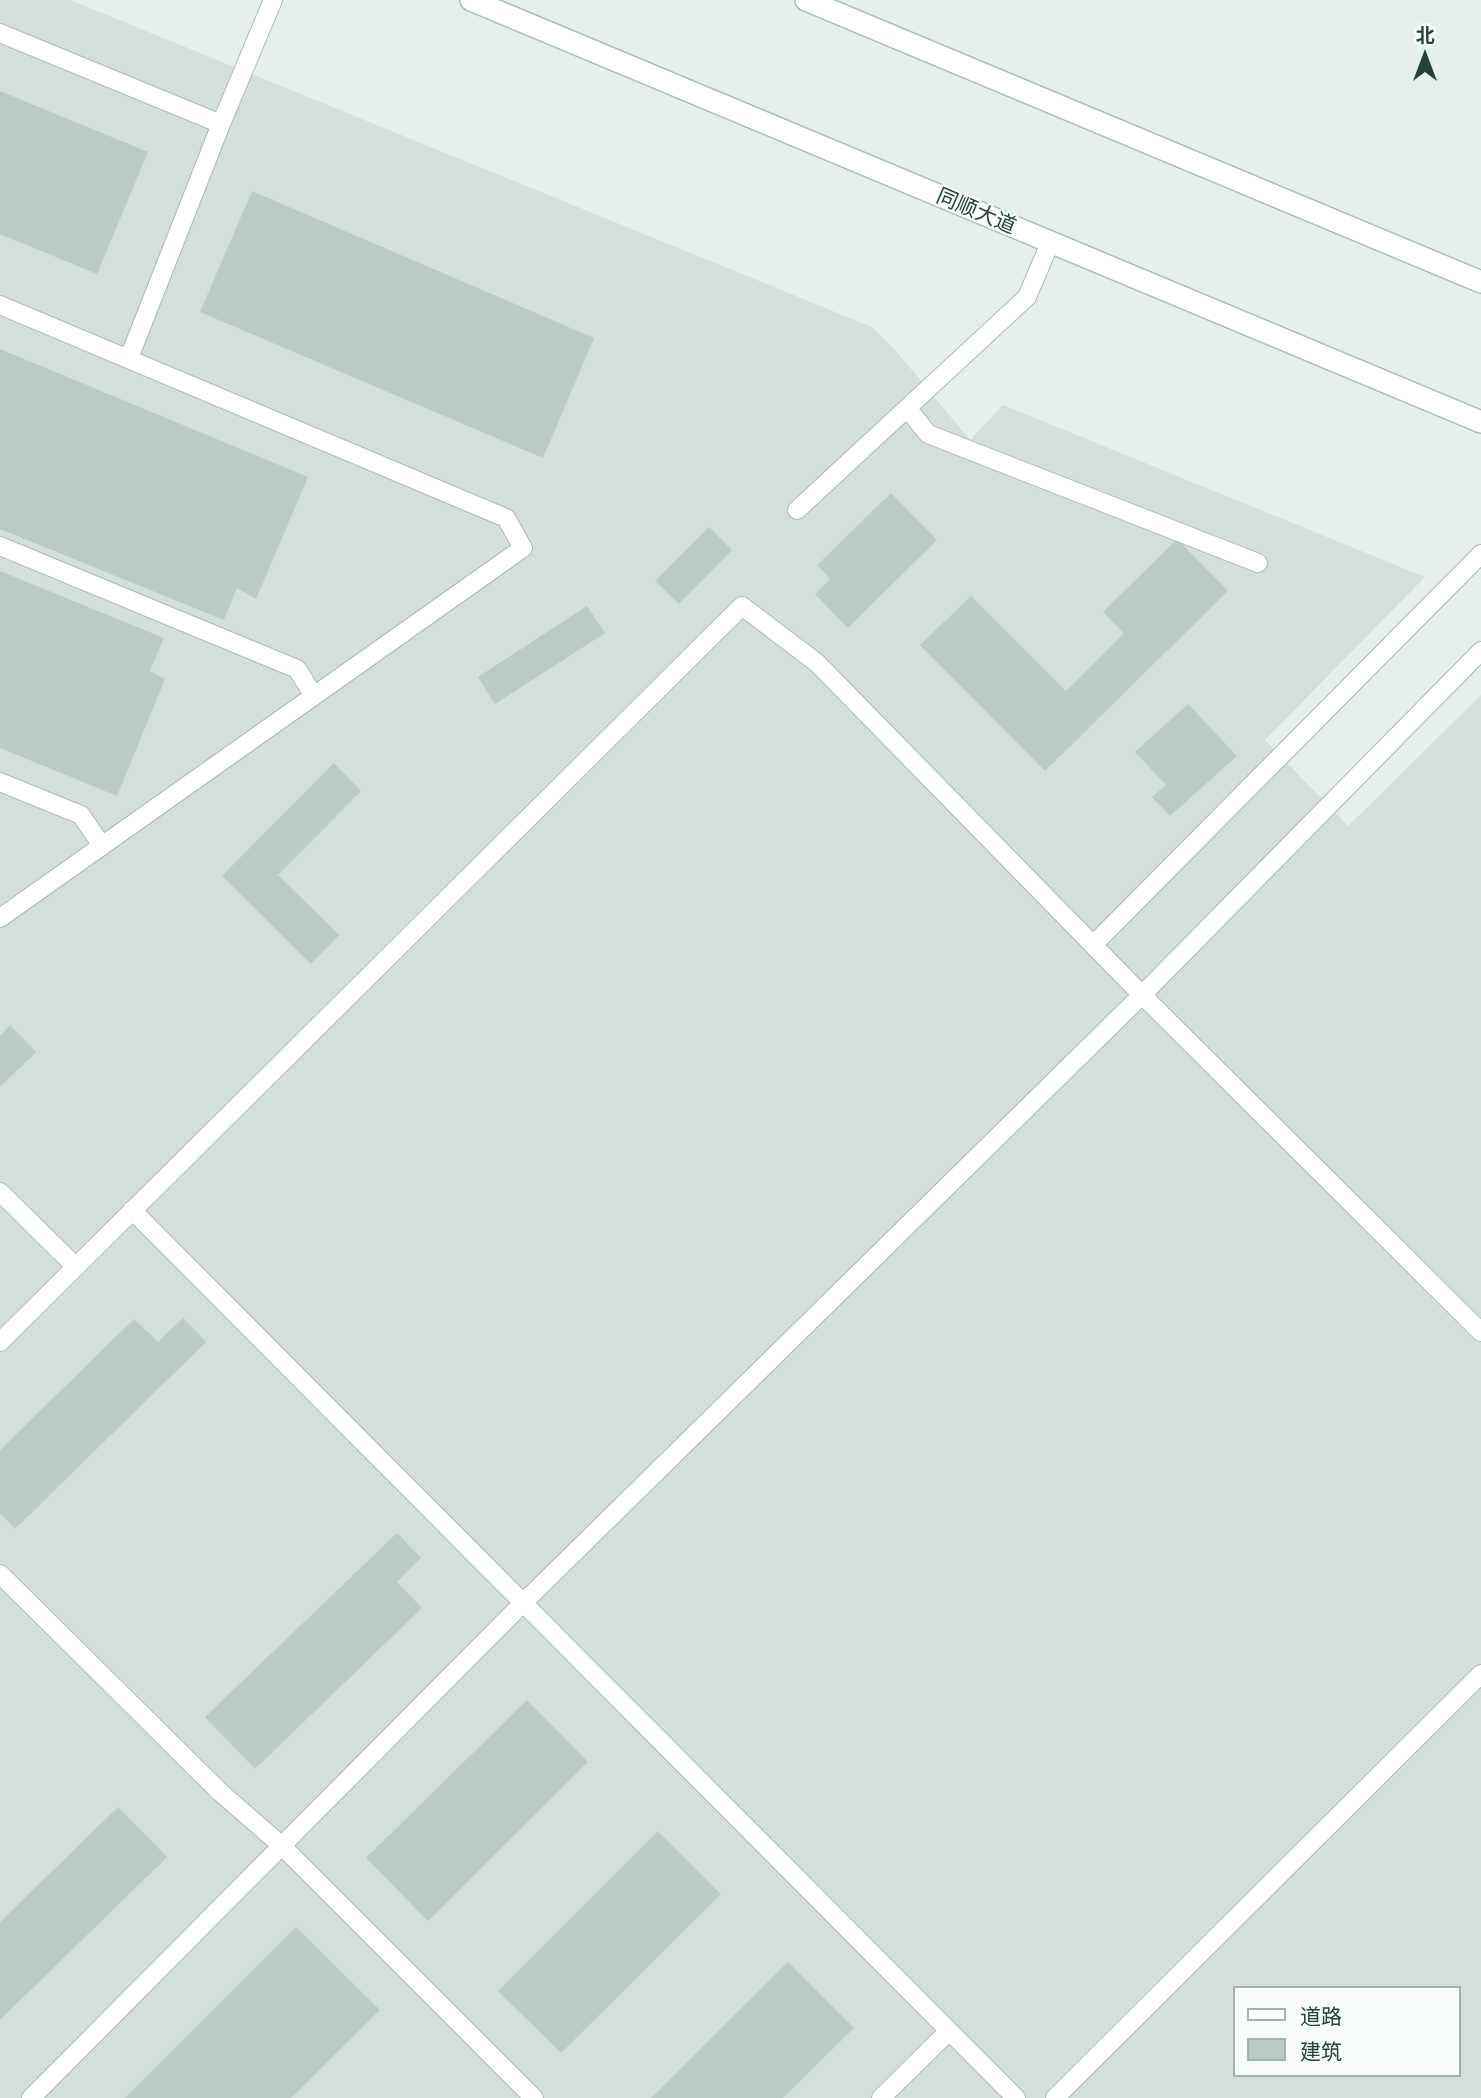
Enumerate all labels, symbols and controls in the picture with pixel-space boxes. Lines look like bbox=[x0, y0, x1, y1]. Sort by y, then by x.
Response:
north arrow bbox=[1390, 21, 1460, 91]
text: 北 bbox=[1415, 22, 1435, 48]
street label: 同顺大道 bbox=[932, 184, 1020, 240]
legend bbox=[1232, 1986, 1460, 2077]
text: 道路 bbox=[1300, 2002, 1342, 2030]
text: 建筑 bbox=[1300, 2037, 1342, 2065]

